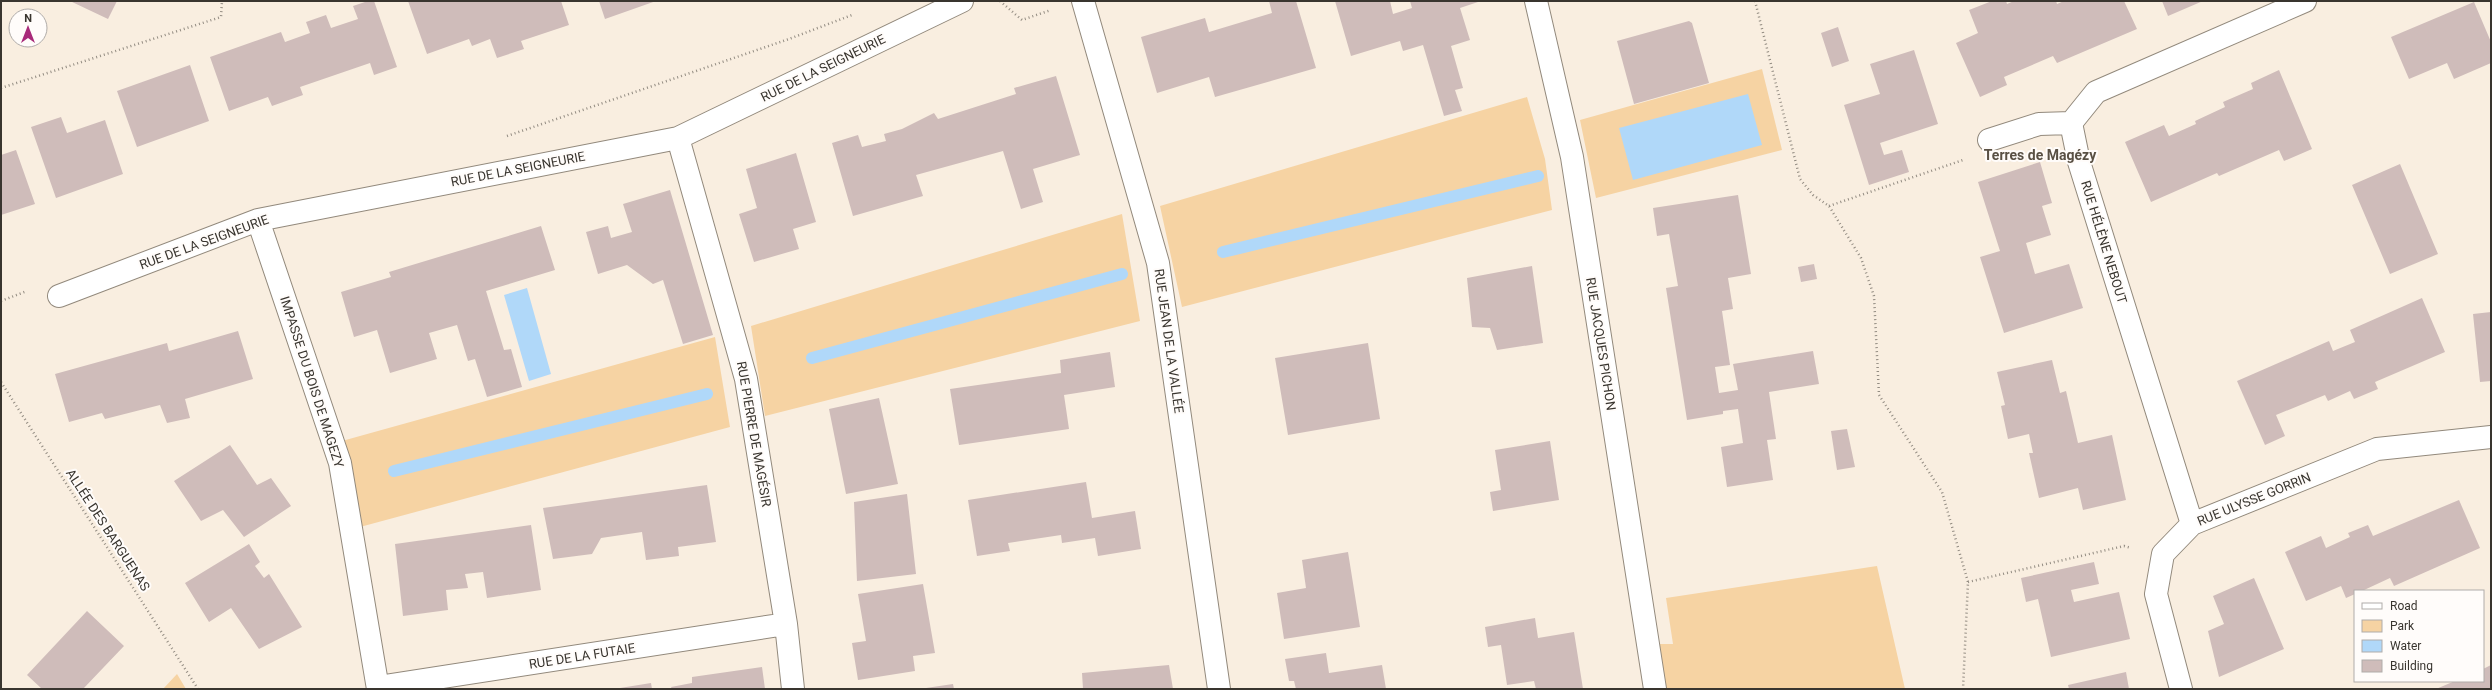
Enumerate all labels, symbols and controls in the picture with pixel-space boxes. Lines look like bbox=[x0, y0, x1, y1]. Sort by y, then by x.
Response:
north arrow bbox=[8, 8, 48, 48]
text: N bbox=[24, 12, 32, 25]
street label: RUE DE LA SEIGNEURIE bbox=[758, 31, 888, 105]
district label: Terres de Magézy bbox=[1984, 147, 2097, 163]
street label: RUE DE LA SEIGNEURIE bbox=[450, 149, 586, 189]
street label: RUE HÉLÈNE NEBOUT bbox=[2078, 179, 2130, 306]
street label: RUE DE LA SEIGNEURIE bbox=[137, 212, 271, 272]
street label: RUE JEAN DE LA VALLÉE bbox=[1151, 268, 1187, 414]
street label: RUE JACQUES PICHON bbox=[1583, 276, 1619, 412]
street label: IMPASSE DU BOIS DE MAGEZY bbox=[277, 294, 347, 470]
street label: RUE PIERRE DE MAGÉSIR bbox=[734, 360, 774, 508]
street label: ALLÉE DES BARGUENAS bbox=[63, 466, 153, 594]
street label: RUE ULYSSE GORRIN bbox=[2195, 469, 2313, 529]
legend bbox=[2354, 590, 2484, 682]
text: Road bbox=[2390, 599, 2418, 613]
text: Park bbox=[2390, 619, 2415, 633]
text: Water bbox=[2390, 639, 2421, 653]
street label: RUE DE LA FUTAIE bbox=[528, 640, 636, 672]
text: Building bbox=[2390, 659, 2433, 673]

